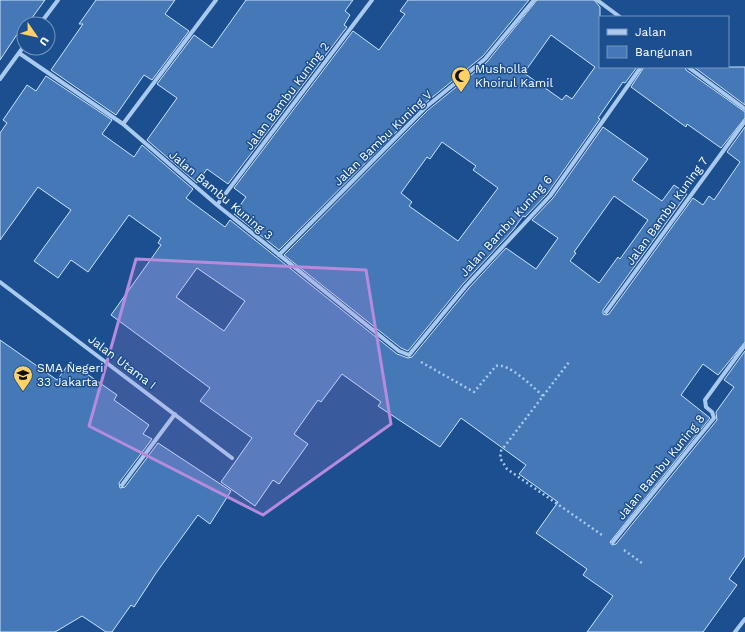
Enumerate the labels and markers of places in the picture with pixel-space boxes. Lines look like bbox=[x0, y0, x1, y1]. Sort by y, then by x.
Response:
place label: Musholla Khoirul Kamil bbox=[475, 62, 553, 90]
mosque icon: Musholla Khoirul Kamil bbox=[450, 65, 472, 93]
place label: SMA Negeri 33 Jakarta bbox=[37, 361, 104, 389]
school or university icon: SMA Negeri 33 Jakarta bbox=[12, 364, 34, 392]

